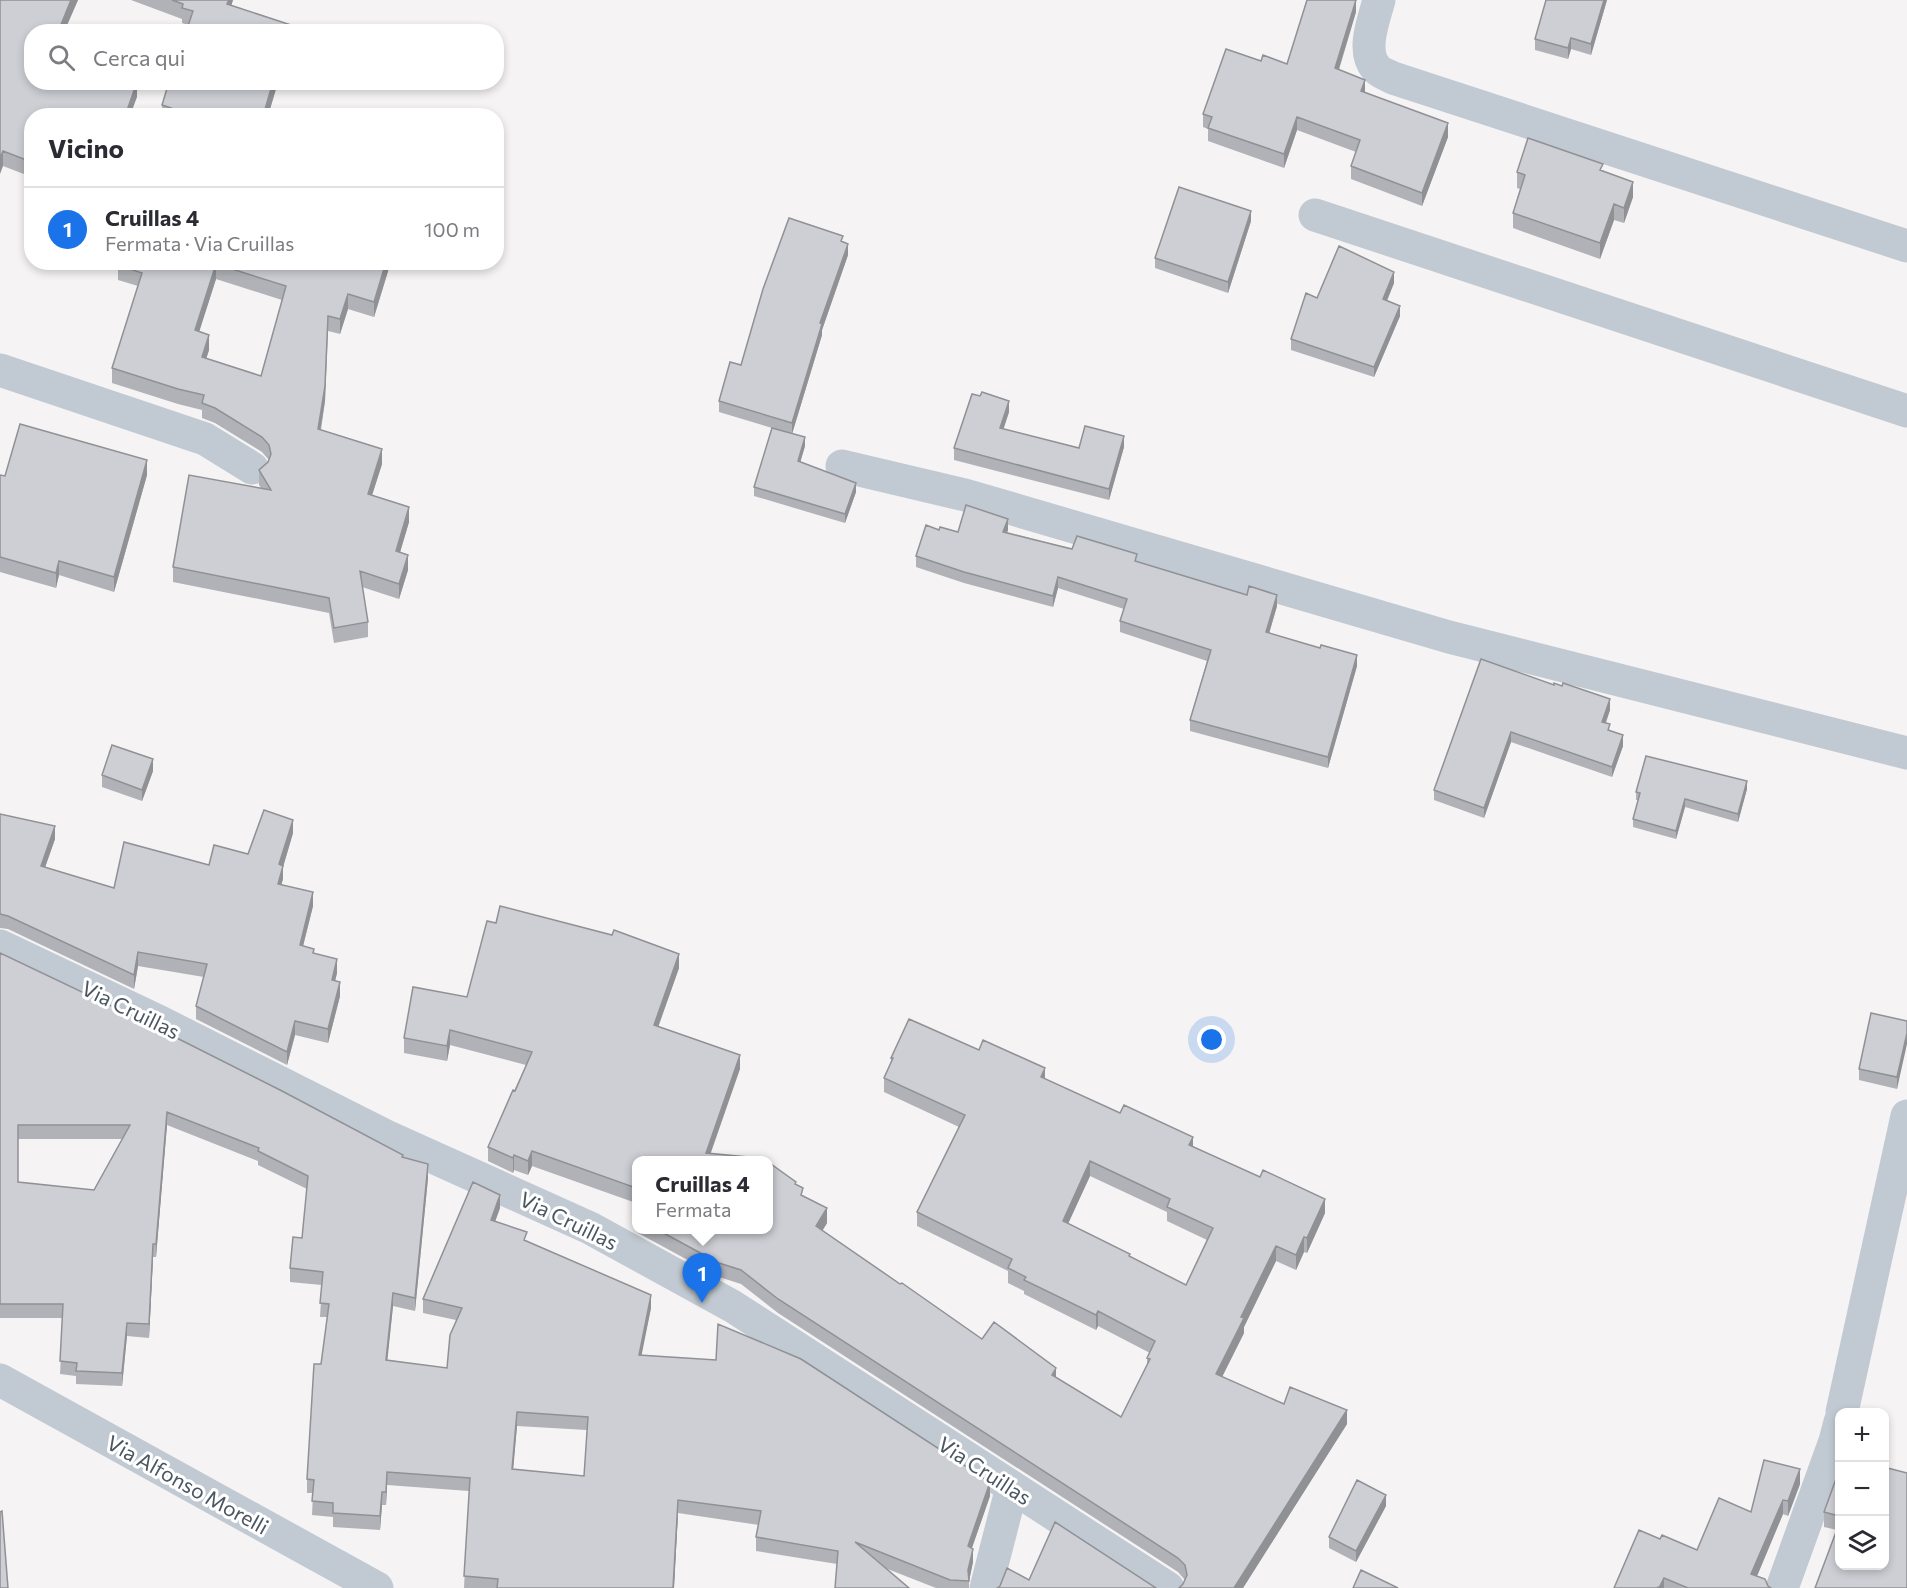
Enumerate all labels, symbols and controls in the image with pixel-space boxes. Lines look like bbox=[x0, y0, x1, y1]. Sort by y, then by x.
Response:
search box bbox=[24, 24, 504, 90]
icon: search bbox=[45, 41, 78, 74]
text: Cerca qui bbox=[93, 44, 185, 71]
text: Vicino bbox=[48, 132, 124, 163]
text: Cruillas 4 bbox=[105, 204, 199, 231]
text: 1 bbox=[63, 217, 72, 241]
text: 100 m bbox=[424, 217, 480, 241]
text: Fermata · Via Cruillas bbox=[105, 231, 294, 255]
street label: Via Cruillas bbox=[78, 975, 184, 1043]
your location bbox=[1197, 1025, 1226, 1054]
popup bbox=[632, 1156, 773, 1234]
text: Cruillas 4 bbox=[655, 1170, 750, 1197]
street label: Via Cruillas bbox=[516, 1186, 622, 1254]
text: Fermata bbox=[655, 1197, 731, 1221]
pin: 1 bbox=[682, 1254, 722, 1303]
map controls bbox=[1835, 1408, 1889, 1570]
button: + bbox=[1835, 1408, 1889, 1462]
street label: Via Alfonso Morelli bbox=[103, 1429, 273, 1539]
street label: Via Cruillas bbox=[934, 1431, 1036, 1509]
button: − bbox=[1835, 1462, 1889, 1516]
button: layers bbox=[1835, 1516, 1889, 1570]

